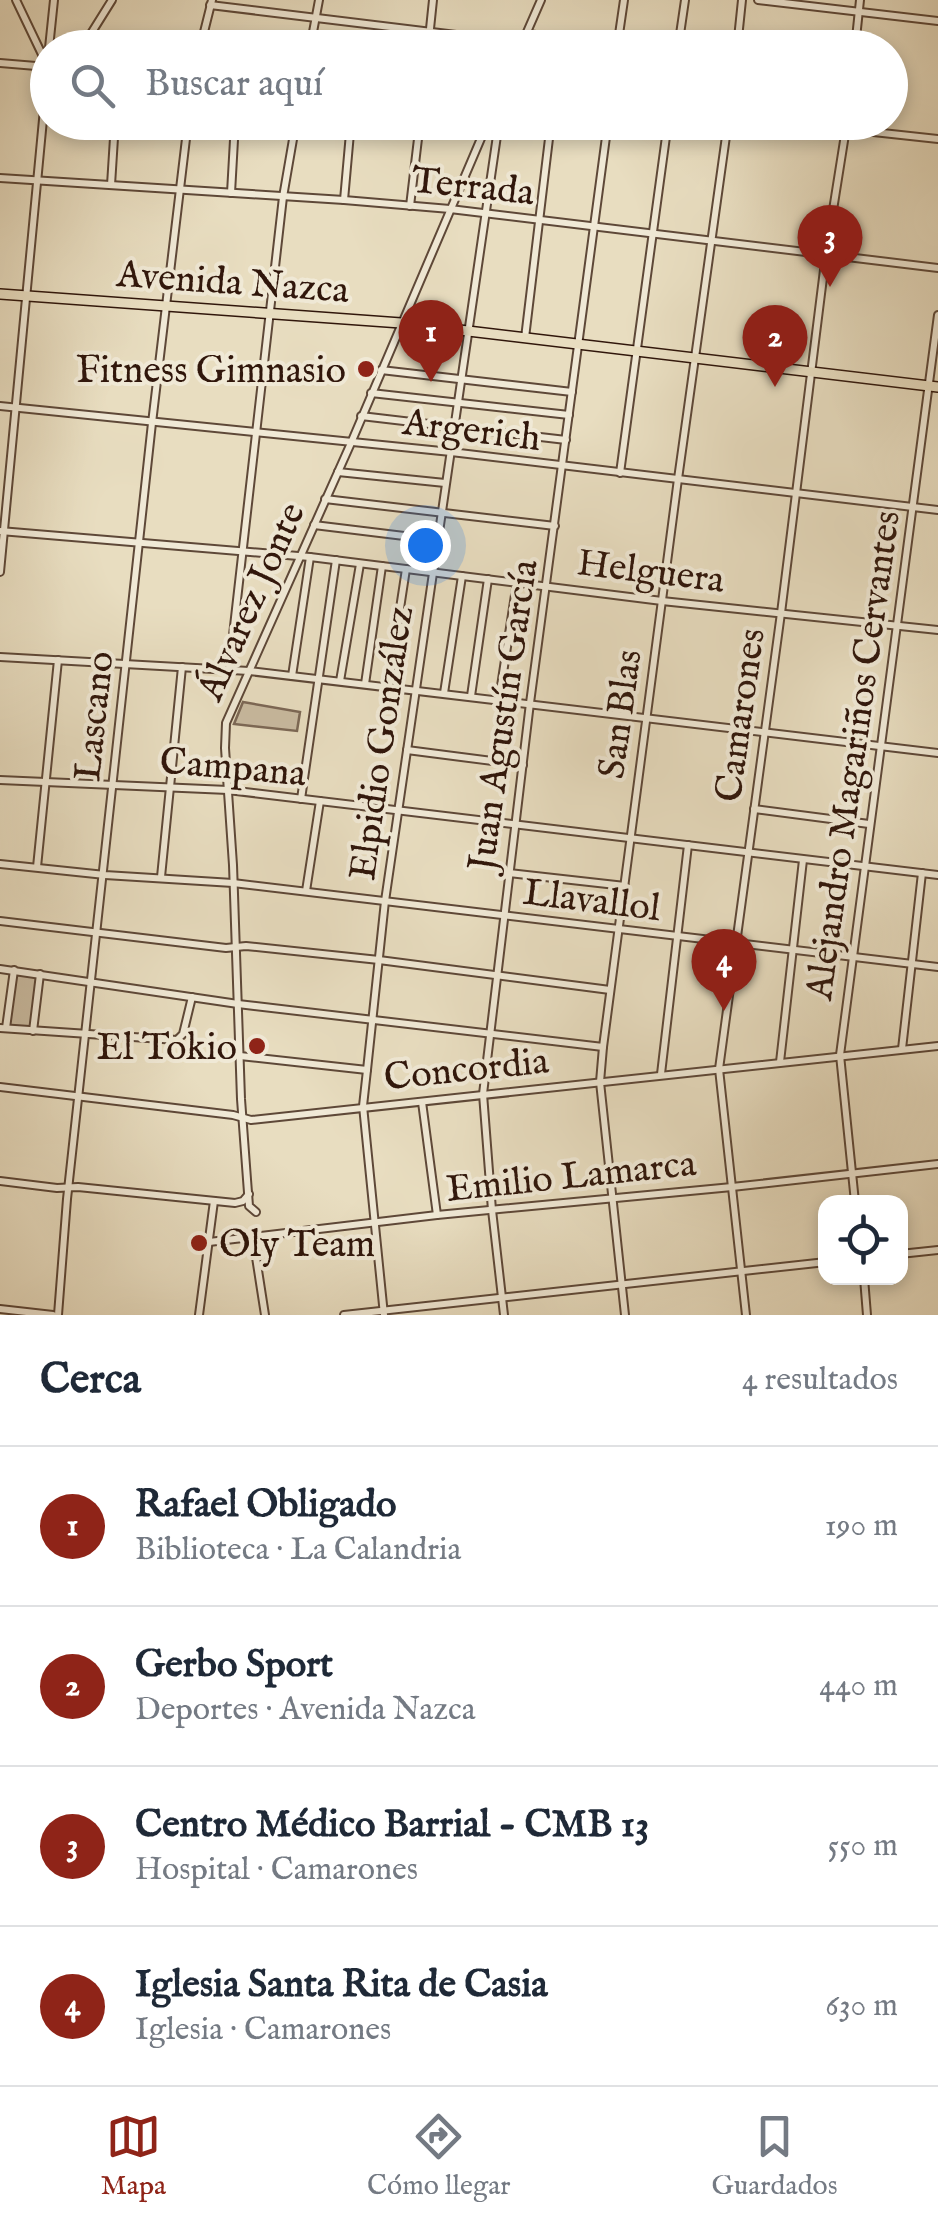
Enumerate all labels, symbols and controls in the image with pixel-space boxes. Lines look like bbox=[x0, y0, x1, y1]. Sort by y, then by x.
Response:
search box bbox=[30, 30, 908, 140]
icon: search bbox=[65, 58, 120, 113]
text: Buscar aquí bbox=[145, 61, 323, 109]
street label: Terrada bbox=[409, 158, 537, 218]
pin: 3 bbox=[798, 204, 862, 287]
street label: Avenida Nazca bbox=[114, 252, 351, 316]
pin: 1 bbox=[398, 300, 464, 382]
pin: 2 bbox=[742, 304, 808, 387]
place label: Fitness Gimnasio bbox=[76, 348, 346, 396]
marker: Fitness Gimnasio bbox=[355, 358, 377, 380]
street label: Argerich bbox=[399, 400, 543, 464]
street label: Álvarez Jonte bbox=[186, 495, 318, 710]
street label: Alejandro Magariños Cervantes bbox=[797, 508, 913, 1004]
your location bbox=[400, 520, 451, 571]
street label: Helguera bbox=[574, 540, 728, 606]
street label: Juan Agustín García bbox=[459, 556, 551, 878]
street label: Elpidio González bbox=[340, 603, 426, 884]
street label: Camarones bbox=[706, 626, 778, 805]
street label: San Blas bbox=[589, 647, 655, 782]
street label: Lascano bbox=[65, 649, 127, 784]
street label: Campana bbox=[158, 739, 308, 799]
street label: Llavallol bbox=[520, 870, 664, 934]
pin: 4 bbox=[692, 928, 756, 1011]
place label: El Tokio bbox=[97, 1025, 237, 1073]
marker: El Tokio bbox=[246, 1035, 268, 1057]
street label: Concordia bbox=[382, 1038, 552, 1103]
street label: Emilio Lamarca bbox=[444, 1141, 699, 1215]
map controls bbox=[818, 1195, 908, 1285]
button: locate bbox=[818, 1195, 908, 1285]
place label: Oly Team bbox=[219, 1222, 375, 1270]
marker: Oly Team bbox=[188, 1232, 210, 1254]
text: Cerca bbox=[40, 1354, 141, 1407]
text: 4 resultados bbox=[742, 1360, 898, 1401]
text: Rafael Obligado bbox=[135, 1482, 396, 1530]
text: 1 bbox=[67, 1506, 78, 1547]
text: 190 m bbox=[825, 1506, 898, 1547]
text: Biblioteca · La Calandria bbox=[135, 1530, 461, 1571]
text: Gerbo Sport bbox=[135, 1642, 333, 1690]
text: 2 bbox=[65, 1666, 80, 1707]
text: 440 m bbox=[819, 1666, 898, 1707]
text: Deportes · Avenida Nazca bbox=[135, 1690, 476, 1731]
text: Centro Médico Barrial - CMB 13 bbox=[135, 1802, 649, 1850]
text: 3 bbox=[67, 1826, 78, 1867]
text: 550 m bbox=[828, 1826, 898, 1867]
text: Hospital · Camarones bbox=[135, 1850, 418, 1891]
text: Iglesia Santa Rita de Casia bbox=[135, 1962, 548, 2010]
text: 4 bbox=[65, 1986, 80, 2027]
text: 630 m bbox=[825, 1986, 898, 2027]
text: Iglesia · Camarones bbox=[135, 2010, 391, 2051]
tab: Mapa bbox=[100, 2109, 166, 2204]
tab: Cómo llegar bbox=[367, 2109, 511, 2204]
tab: Guardados bbox=[711, 2109, 838, 2204]

